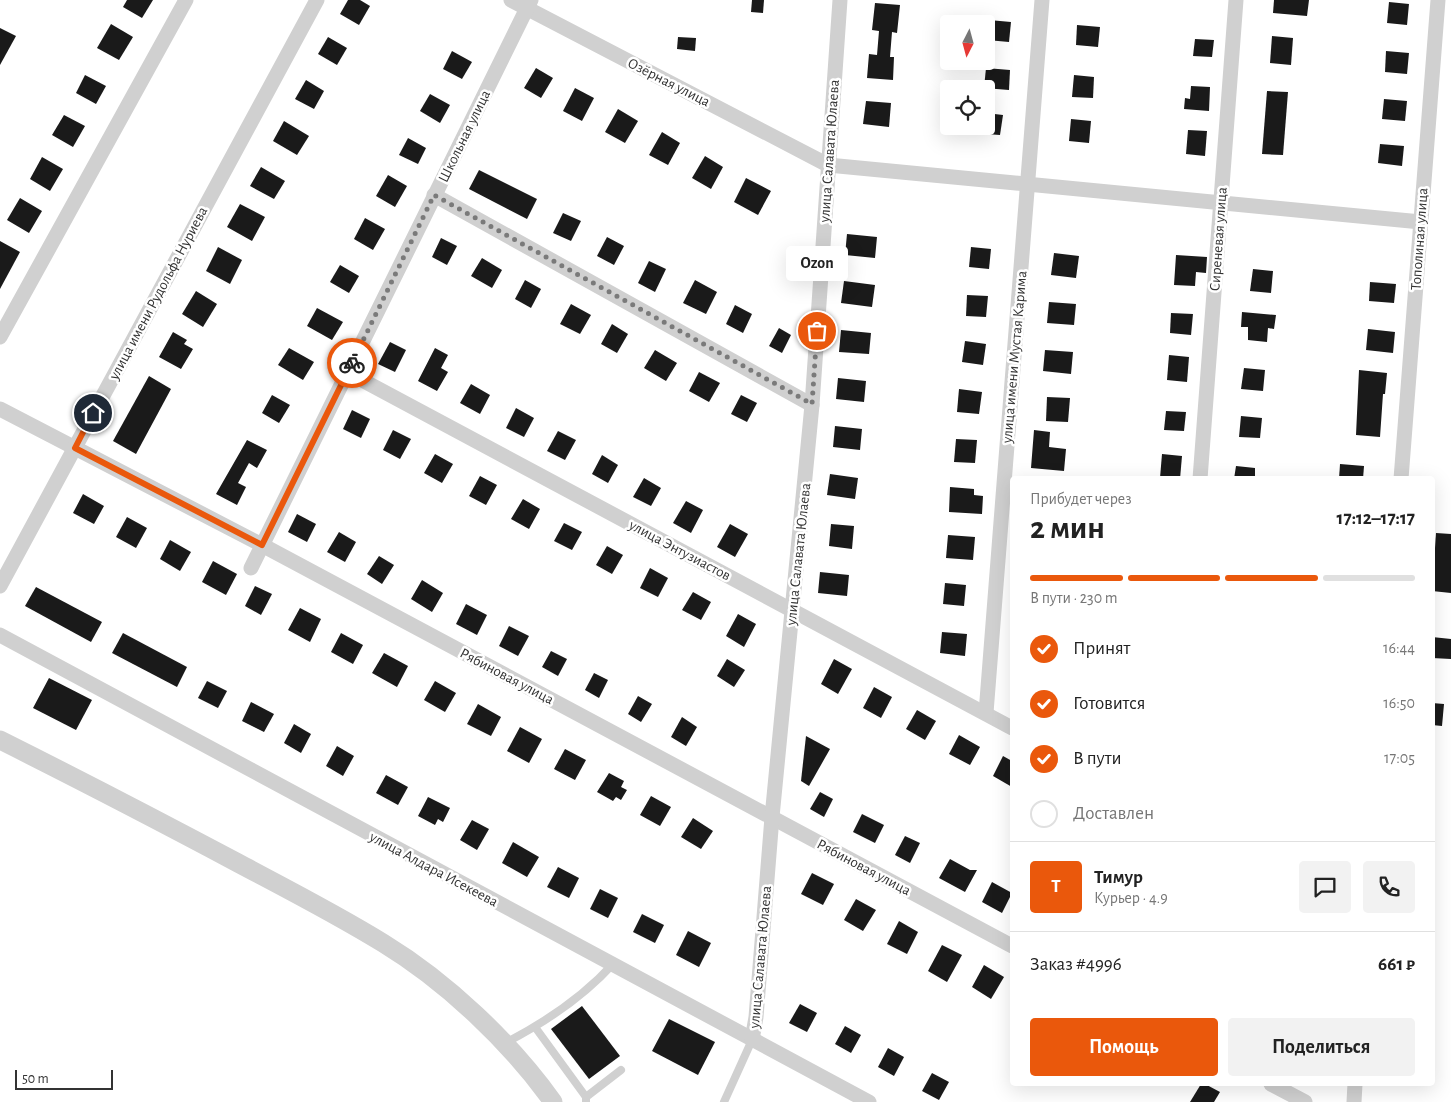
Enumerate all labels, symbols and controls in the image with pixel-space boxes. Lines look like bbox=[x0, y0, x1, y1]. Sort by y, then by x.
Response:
north arrow bbox=[940, 15, 995, 70]
map controls bbox=[940, 15, 995, 135]
street label: Озёрная улица bbox=[625, 55, 713, 110]
street label: улица Салавата Юлаева bbox=[817, 79, 842, 224]
button: locate bbox=[940, 80, 995, 135]
street label: Школьная улица bbox=[436, 88, 493, 185]
street label: Сиреневая улица bbox=[1207, 186, 1230, 292]
street label: Тополиная улица bbox=[1408, 187, 1431, 291]
street label: улица имени Рудольфа Нуриева bbox=[106, 204, 211, 383]
callout: Ozon bbox=[786, 246, 848, 281]
text: Ozon bbox=[800, 255, 834, 271]
street label: улица имени Мустая Карима bbox=[999, 270, 1030, 445]
pin bbox=[796, 310, 838, 352]
icon: bag bbox=[803, 317, 831, 345]
courier bbox=[327, 338, 377, 388]
icon: bike bbox=[338, 349, 366, 377]
pin bbox=[72, 392, 114, 434]
icon: home bbox=[79, 399, 107, 427]
street label: улица Салавата Юлаева bbox=[783, 482, 813, 627]
text: Прибудет через bbox=[1030, 491, 1132, 507]
text: 17:12–17:17 bbox=[1337, 509, 1415, 528]
text: 2 мин bbox=[1030, 512, 1105, 544]
street label: улица Энтузиастов bbox=[626, 517, 733, 584]
text: В пути · 230 m bbox=[1030, 590, 1118, 606]
icon: check bbox=[1030, 635, 1058, 663]
text: Принят bbox=[1073, 639, 1130, 658]
text: 16:44 bbox=[1383, 640, 1415, 656]
street label: Рябиновая улица bbox=[457, 645, 556, 707]
icon: check bbox=[1030, 690, 1058, 718]
text: Готовится bbox=[1073, 694, 1146, 713]
text: 16:50 bbox=[1383, 695, 1415, 711]
icon: check bbox=[1030, 745, 1058, 773]
text: В пути bbox=[1073, 749, 1122, 768]
text: 17:05 bbox=[1384, 750, 1415, 766]
text: Доставлен bbox=[1073, 804, 1154, 823]
street label: улица Алдара Исекеева bbox=[366, 829, 501, 910]
street label: Рябиновая улица bbox=[814, 836, 913, 898]
button: chat bbox=[1299, 861, 1351, 913]
button: phone bbox=[1363, 861, 1415, 913]
text: Тимур bbox=[1094, 868, 1143, 887]
text: Т bbox=[1051, 877, 1061, 896]
street label: улица Салавата Юлаева bbox=[747, 885, 774, 1030]
text: Курьер · 4.9 bbox=[1094, 890, 1168, 906]
text: Заказ #4996 bbox=[1030, 955, 1122, 974]
text: 661 ₽ bbox=[1378, 955, 1415, 974]
button: Помощь bbox=[1030, 1018, 1218, 1076]
button: Поделиться bbox=[1228, 1018, 1415, 1076]
scale bar bbox=[15, 1067, 112, 1090]
text: 50 m bbox=[22, 1072, 49, 1086]

